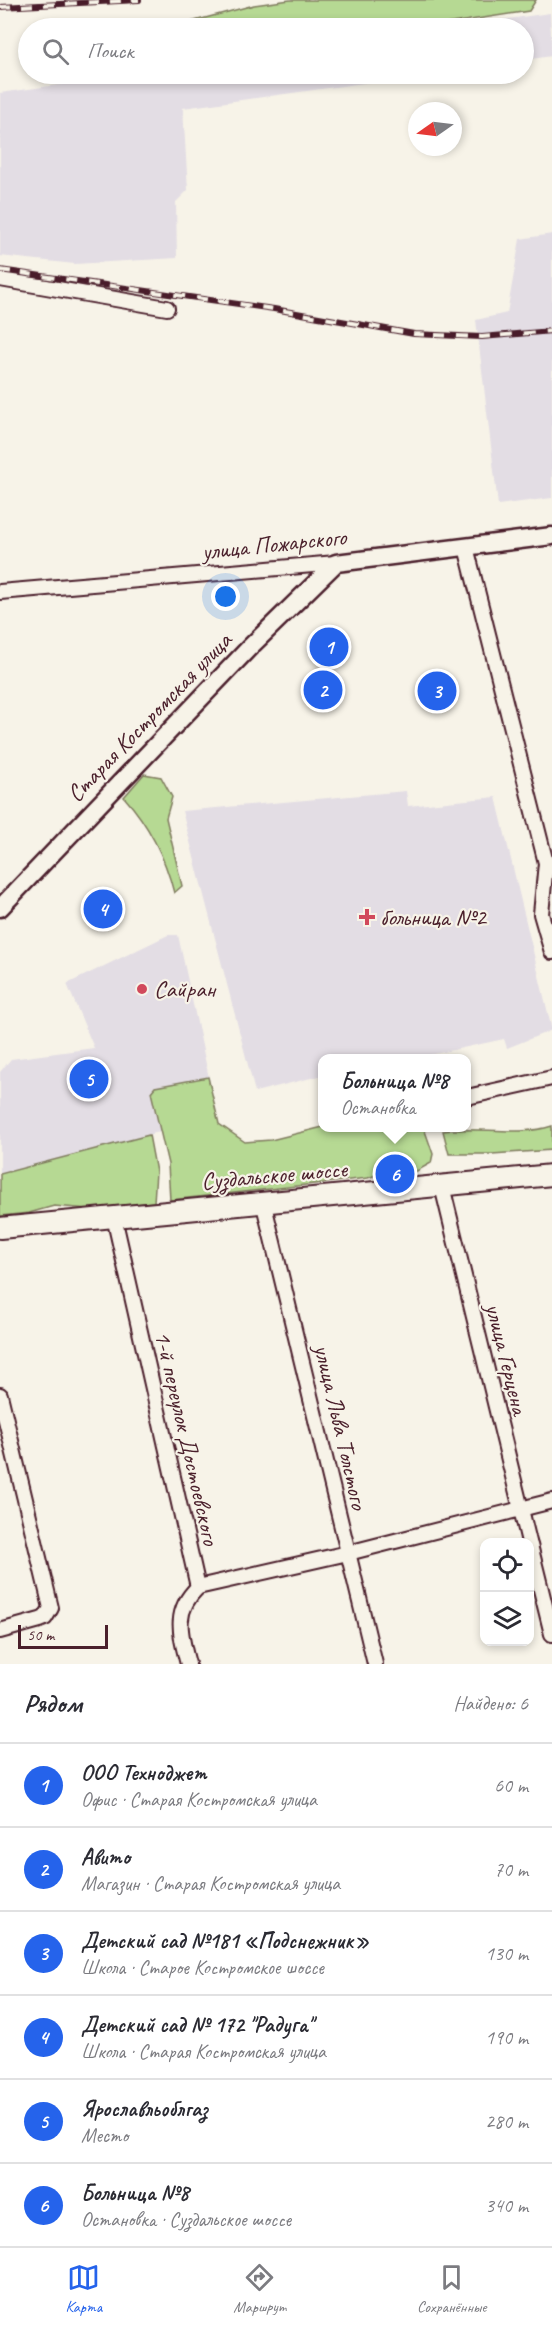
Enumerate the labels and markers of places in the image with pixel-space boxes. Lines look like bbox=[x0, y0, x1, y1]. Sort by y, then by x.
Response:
pin: 1 bbox=[310, 624, 348, 670]
pin: 2 bbox=[304, 668, 342, 712]
pin: 3 bbox=[418, 668, 456, 714]
pin: 4 bbox=[84, 886, 122, 932]
place label: больница №2 bbox=[380, 902, 488, 932]
marker: больница №2 bbox=[358, 908, 376, 926]
place label: Сайран bbox=[154, 974, 217, 1004]
marker: Сайран bbox=[135, 982, 149, 996]
pin: 5 bbox=[70, 1056, 109, 1102]
pin: 6 bbox=[376, 1152, 414, 1196]

